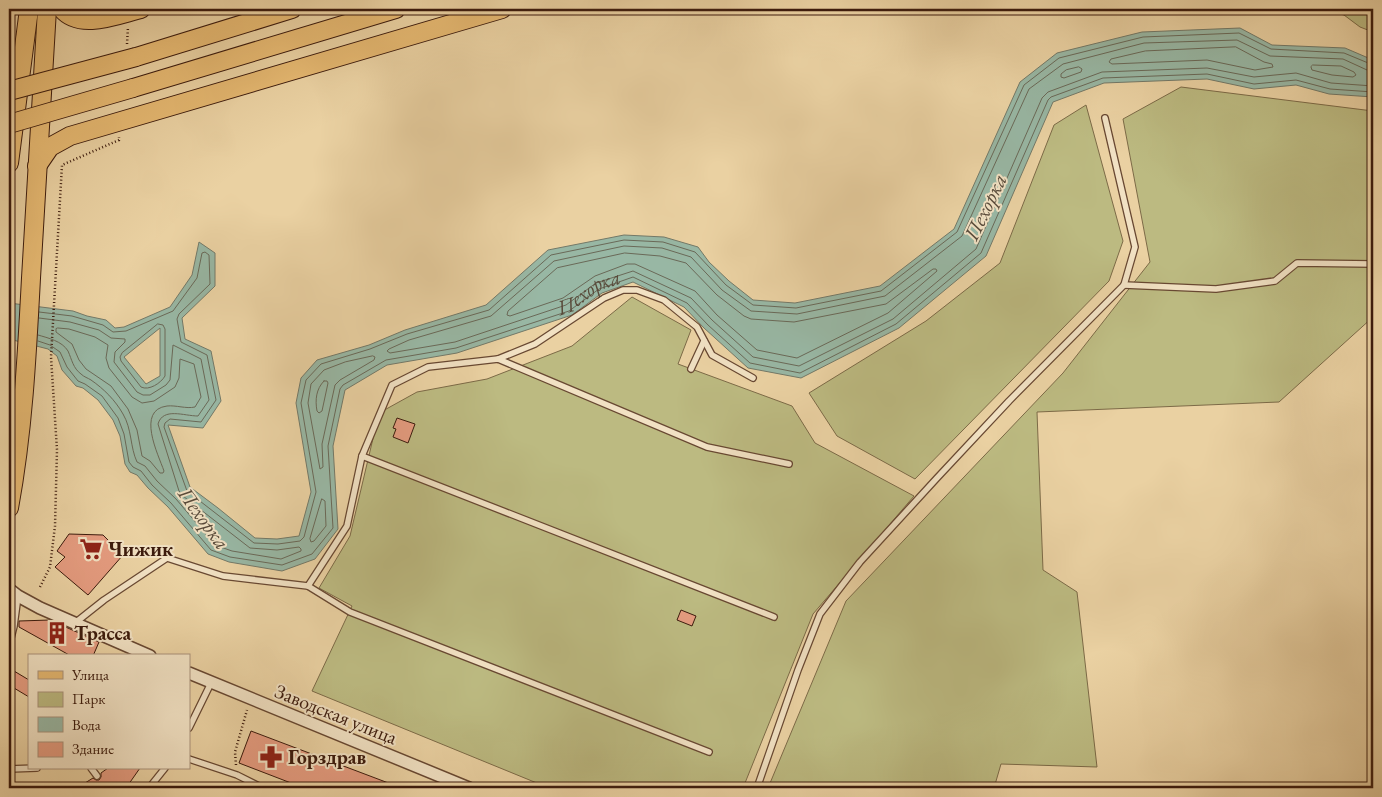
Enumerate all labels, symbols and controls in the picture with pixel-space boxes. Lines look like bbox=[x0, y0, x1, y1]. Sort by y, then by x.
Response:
water label: Пехорка bbox=[957, 169, 1013, 246]
water label: Пехорка bbox=[552, 263, 623, 321]
water label: Пехорка bbox=[172, 481, 236, 555]
supermarket icon: Чижик bbox=[78, 536, 104, 562]
place label: Чижик bbox=[108, 536, 173, 562]
building icon: Трасса bbox=[44, 620, 70, 646]
place label: Трасса bbox=[74, 620, 131, 646]
legend bbox=[28, 654, 190, 770]
text: Улица bbox=[71, 665, 109, 684]
street label: Заводская улица bbox=[271, 678, 401, 750]
text: Парк bbox=[72, 689, 105, 708]
text: Вода bbox=[72, 715, 101, 734]
text: Здание bbox=[72, 739, 114, 758]
pharmacy icon: Горздрав bbox=[258, 744, 284, 770]
place label: Горздрав bbox=[288, 744, 366, 770]

